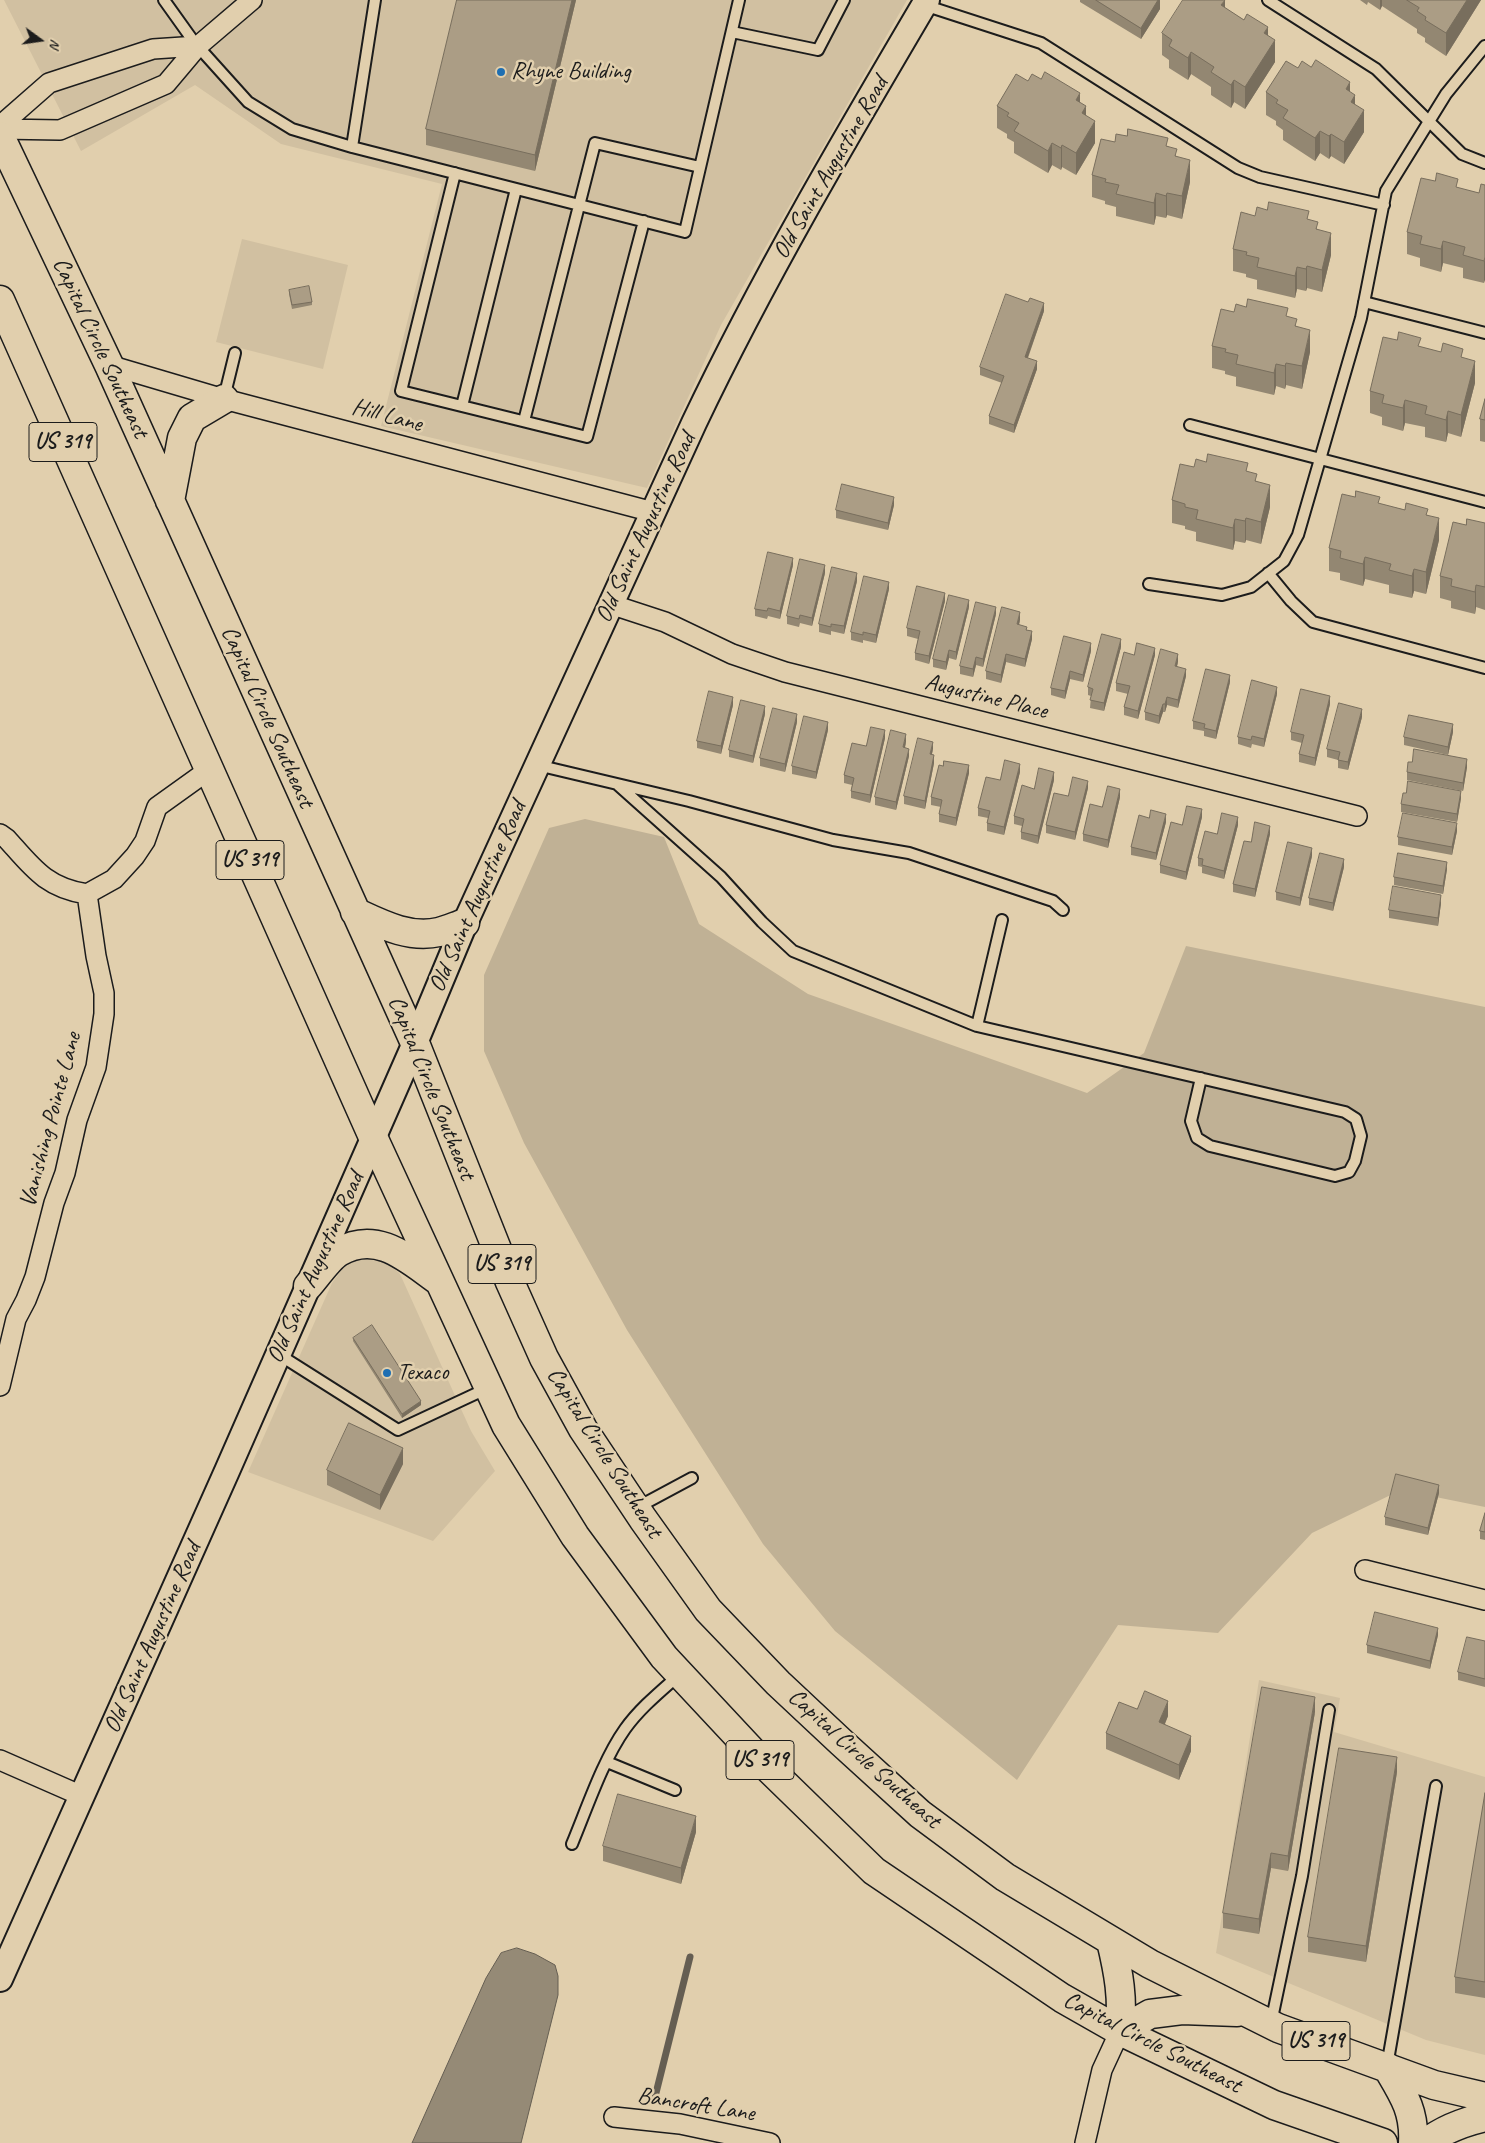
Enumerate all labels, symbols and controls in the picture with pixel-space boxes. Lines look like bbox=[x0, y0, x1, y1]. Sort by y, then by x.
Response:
north arrow bbox=[15, 15, 65, 65]
text: N bbox=[46, 37, 64, 50]
place label: Rhyne Building bbox=[511, 58, 631, 86]
marker: Rhyne Building bbox=[495, 66, 507, 78]
street label: Old Saint Augustine Road bbox=[767, 72, 895, 264]
street label: Capital Circle Southeast bbox=[46, 253, 154, 443]
street label: Hill Lane bbox=[349, 393, 425, 439]
road number: US 319 bbox=[29, 422, 97, 462]
street label: Old Saint Augustine Road bbox=[589, 429, 703, 627]
street label: Capital Circle Southeast bbox=[214, 622, 320, 812]
street label: Augustine Place bbox=[922, 668, 1050, 726]
street label: Old Saint Augustine Road bbox=[423, 797, 533, 997]
road number: US 319 bbox=[216, 840, 284, 880]
street label: Capital Circle Southeast bbox=[381, 992, 481, 1184]
street label: Vanishing Pointe Lane bbox=[14, 1029, 88, 1211]
street label: Old Saint Augustine Road bbox=[261, 1168, 371, 1368]
road number: US 319 bbox=[468, 1244, 536, 1284]
place label: Texaco bbox=[397, 1359, 448, 1387]
street label: Capital Circle Southeast bbox=[540, 1362, 668, 1544]
marker: Texaco bbox=[381, 1367, 393, 1379]
street label: Old Saint Augustine Road bbox=[98, 1538, 208, 1738]
street label: Capital Circle Southeast bbox=[782, 1683, 946, 1835]
road number: US 319 bbox=[726, 1740, 794, 1780]
street label: Capital Circle Southeast bbox=[1058, 1986, 1246, 2100]
road number: US 319 bbox=[1282, 2022, 1350, 2060]
street label: Bancroft Lane bbox=[635, 2082, 757, 2128]

